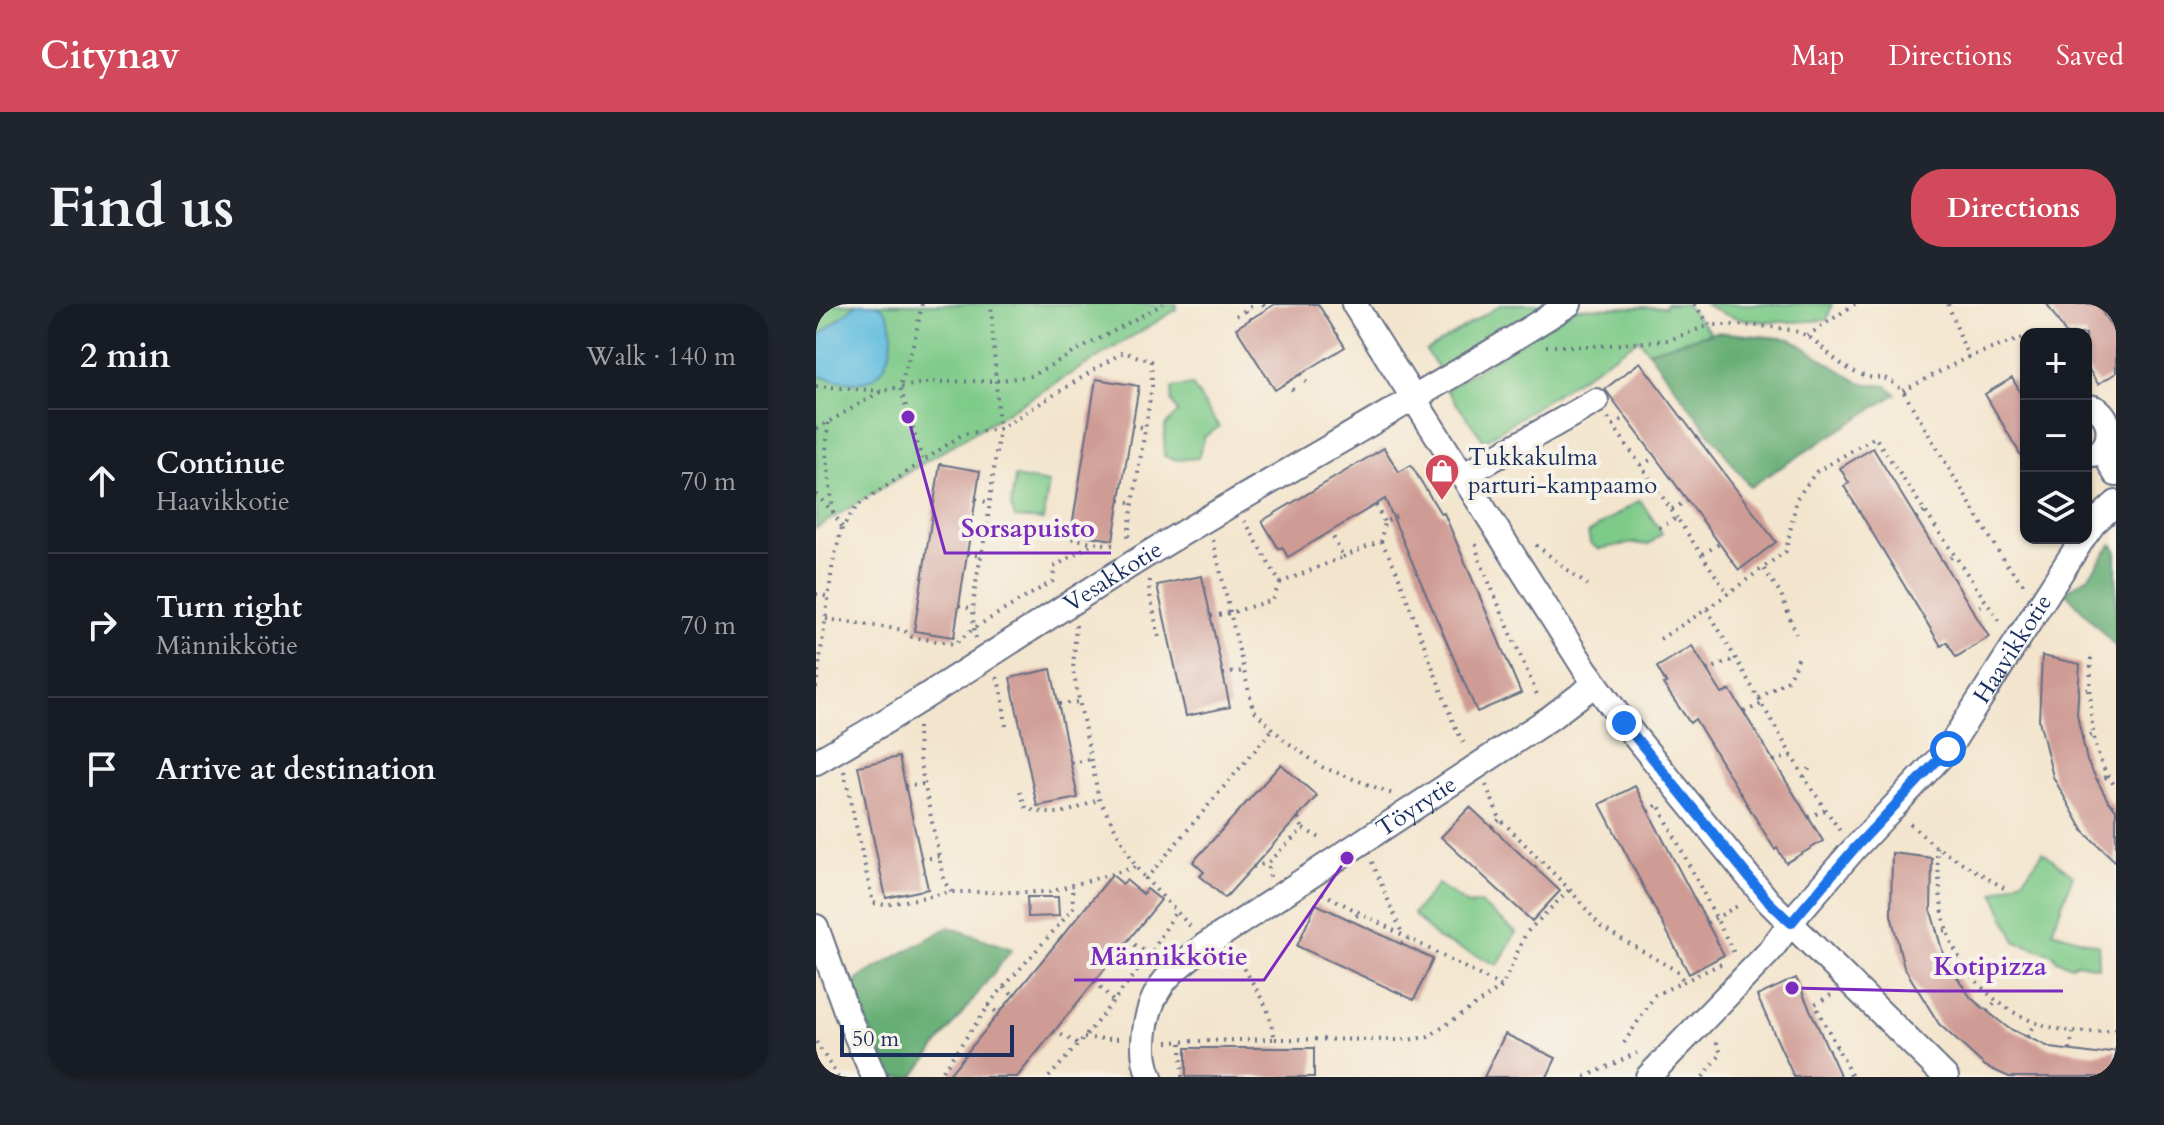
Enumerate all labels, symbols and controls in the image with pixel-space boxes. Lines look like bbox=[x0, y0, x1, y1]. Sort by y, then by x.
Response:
text: Citynav bbox=[40, 30, 180, 82]
text: Map bbox=[1791, 37, 1845, 75]
text: Directions bbox=[1889, 37, 2012, 75]
text: Saved bbox=[2056, 37, 2124, 75]
button: Directions bbox=[1911, 169, 2116, 247]
text: Find us bbox=[48, 171, 234, 246]
map controls bbox=[2020, 328, 2092, 544]
button: + bbox=[2020, 328, 2092, 400]
text: 2 min bbox=[80, 333, 171, 379]
text: Walk · 140 m bbox=[586, 339, 736, 374]
button: − bbox=[2020, 400, 2092, 472]
place label: Tukkakulma parturi-kampaamo bbox=[1468, 441, 1657, 502]
text: Continue bbox=[156, 443, 285, 484]
shop icon: Tukkakulma parturi-kampaamo bbox=[1423, 452, 1461, 502]
icon: ahead bbox=[80, 459, 124, 503]
text: 70 m bbox=[680, 464, 736, 499]
button: layers bbox=[2020, 472, 2092, 544]
text: Haavikkotie bbox=[156, 484, 290, 519]
callout: Sorsapuisto bbox=[945, 503, 1111, 553]
text: Sorsapuisto bbox=[961, 511, 1095, 546]
street label: Vesakkotie bbox=[1057, 533, 1168, 620]
text: Turn right bbox=[156, 587, 302, 628]
street label: Haavikkotie bbox=[1965, 588, 2060, 710]
icon: right bbox=[80, 603, 124, 647]
text: 70 m bbox=[680, 608, 736, 643]
text: Männikkötie bbox=[156, 628, 298, 663]
route end bbox=[1606, 705, 1642, 741]
route start bbox=[1930, 731, 1966, 767]
icon: arrive bbox=[80, 747, 124, 791]
text: Arrive at destination bbox=[156, 749, 436, 790]
street label: Töyrytie bbox=[1370, 768, 1463, 845]
callout: Männikkötie bbox=[1074, 930, 1264, 980]
text: Männikkötie bbox=[1090, 939, 1248, 974]
callout: Kotipizza bbox=[1917, 941, 2063, 991]
text: Kotipizza bbox=[1933, 949, 2047, 984]
scale bar bbox=[840, 1021, 1014, 1057]
text: 50 m bbox=[852, 1024, 899, 1054]

